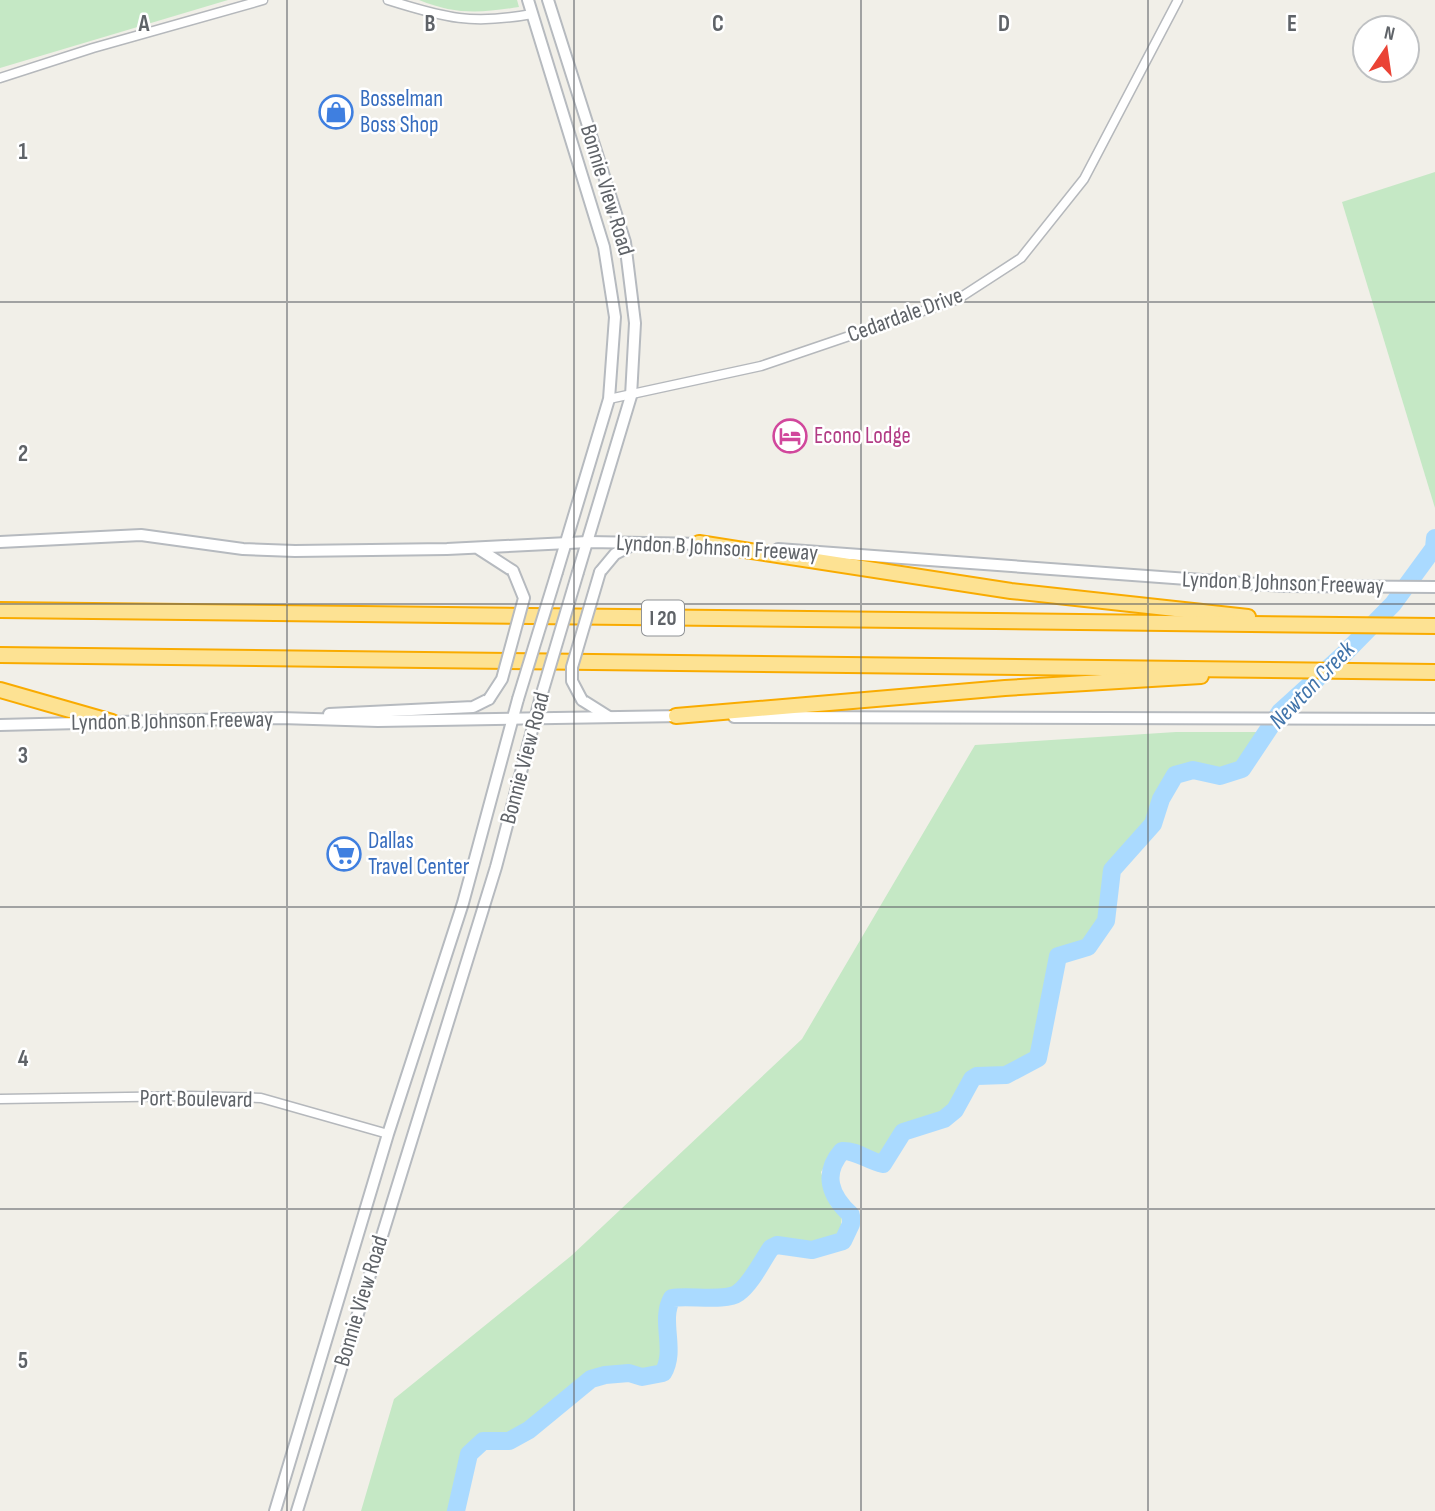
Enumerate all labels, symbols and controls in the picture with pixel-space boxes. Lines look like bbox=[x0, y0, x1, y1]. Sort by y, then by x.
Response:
text: A bbox=[138, 10, 151, 38]
text: B bbox=[425, 10, 436, 38]
text: C bbox=[712, 10, 724, 38]
text: D bbox=[998, 10, 1010, 38]
text: E bbox=[1287, 10, 1297, 38]
north arrow bbox=[1351, 14, 1421, 84]
text: N bbox=[1382, 22, 1397, 46]
place label: Bosselman Boss Shop bbox=[360, 85, 443, 139]
shop icon: Bosselman Boss Shop bbox=[317, 93, 355, 131]
street label: Bonnie View Road bbox=[574, 121, 640, 259]
text: 1 bbox=[18, 138, 28, 166]
street label: Cedardale Drive bbox=[844, 281, 966, 349]
hotel icon: Econo Lodge bbox=[771, 417, 809, 455]
place label: Econo Lodge bbox=[814, 422, 911, 450]
text: 2 bbox=[18, 440, 28, 468]
street label: Lyndon B Johnson Freeway bbox=[615, 529, 819, 567]
street label: Lyndon B Johnson Freeway bbox=[1182, 565, 1385, 601]
road number: I 20 bbox=[642, 600, 684, 636]
water label: Newton Creek bbox=[1263, 634, 1362, 735]
street label: Bonnie View Road bbox=[494, 689, 556, 827]
street label: Lyndon B Johnson Freeway bbox=[71, 705, 273, 737]
text: 3 bbox=[18, 742, 28, 770]
place label: Dallas Travel Center bbox=[368, 827, 470, 881]
supermarket icon: Dallas Travel Center bbox=[325, 835, 363, 873]
text: 4 bbox=[18, 1045, 29, 1073]
street label: Port Boulevard bbox=[139, 1084, 253, 1114]
street label: Bonnie View Road bbox=[328, 1232, 394, 1370]
text: 5 bbox=[18, 1347, 28, 1375]

